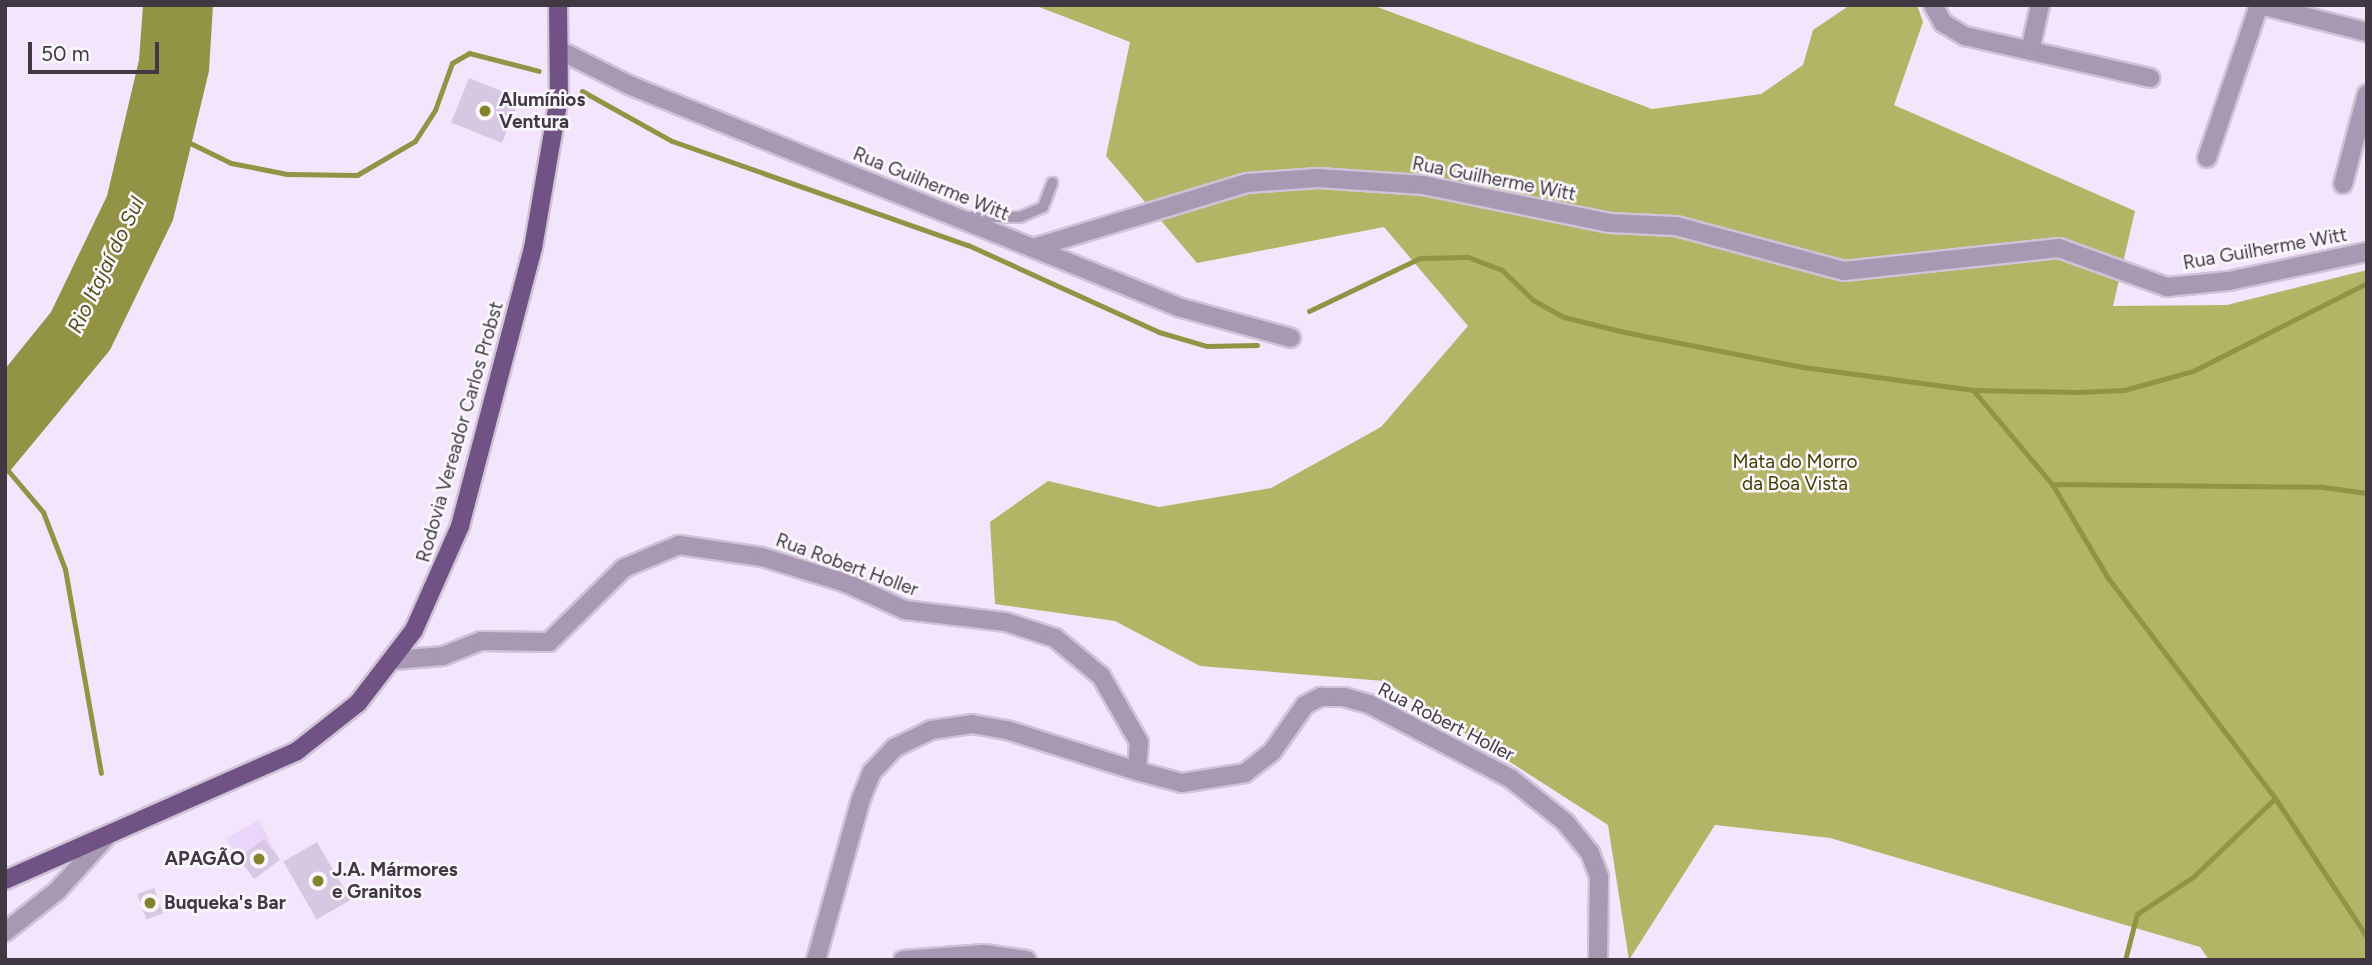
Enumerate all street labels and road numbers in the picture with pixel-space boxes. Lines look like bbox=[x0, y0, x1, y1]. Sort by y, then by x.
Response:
street label: Rua Guilherme Witt bbox=[850, 142, 1012, 226]
street label: Rua Guilherme Witt bbox=[1410, 152, 1578, 206]
street label: Rua Guilherme Witt bbox=[2181, 223, 2349, 275]
street label: Rodovia Vereador Carlos Probst bbox=[412, 299, 508, 565]
street label: Rua Robert Holler bbox=[773, 529, 921, 601]
street label: Rua Robert Holler bbox=[1374, 678, 1518, 766]

